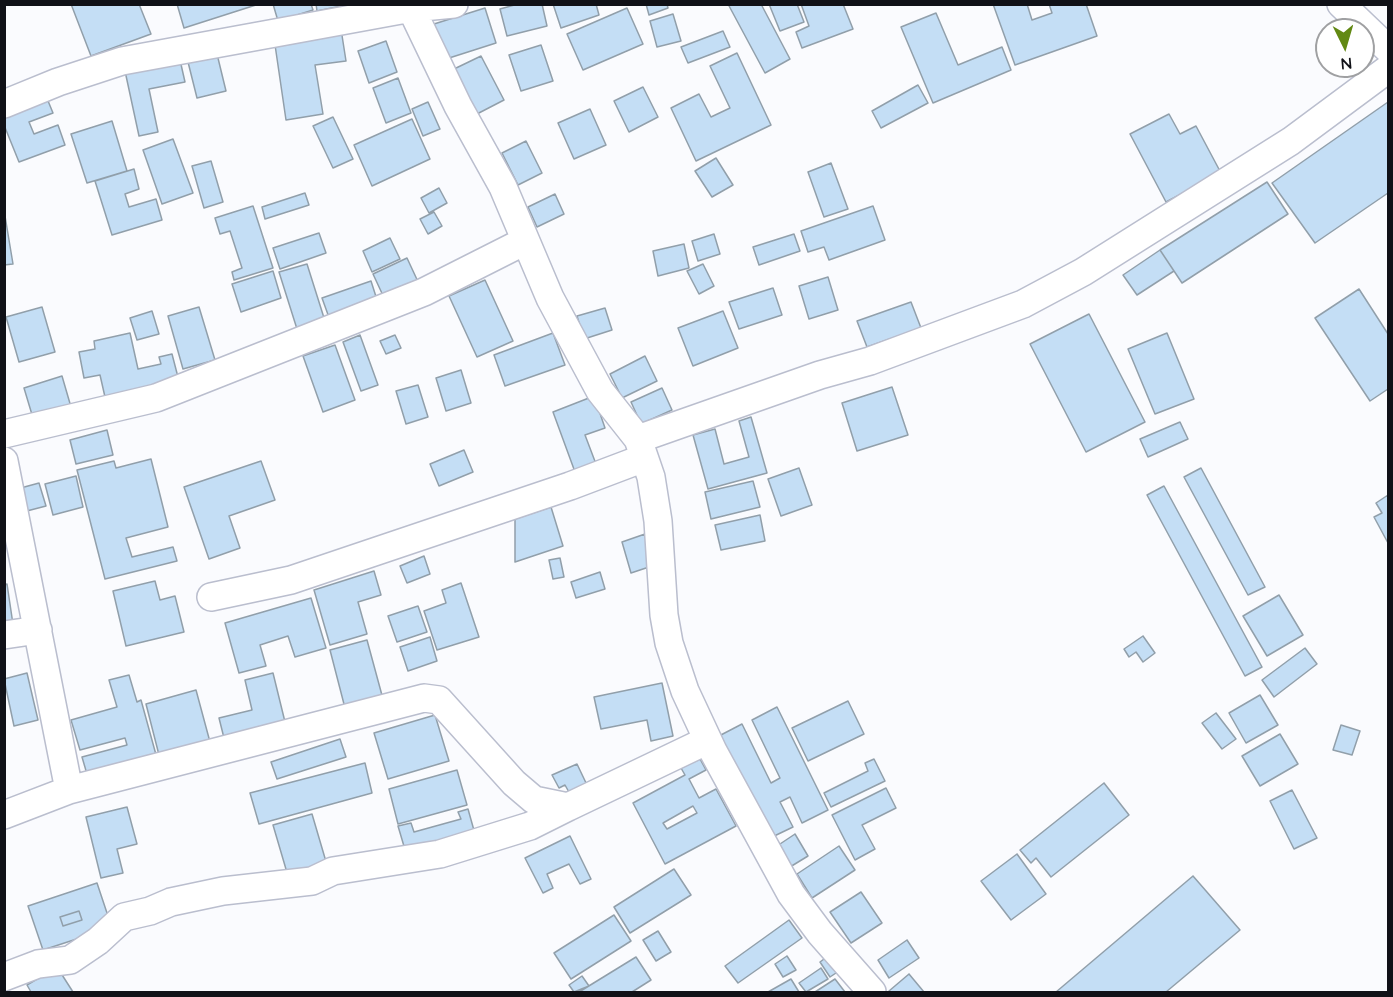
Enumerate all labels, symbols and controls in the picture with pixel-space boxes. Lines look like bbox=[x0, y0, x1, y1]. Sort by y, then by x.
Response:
north arrow bbox=[1315, 18, 1375, 78]
text: N bbox=[1340, 53, 1353, 74]

